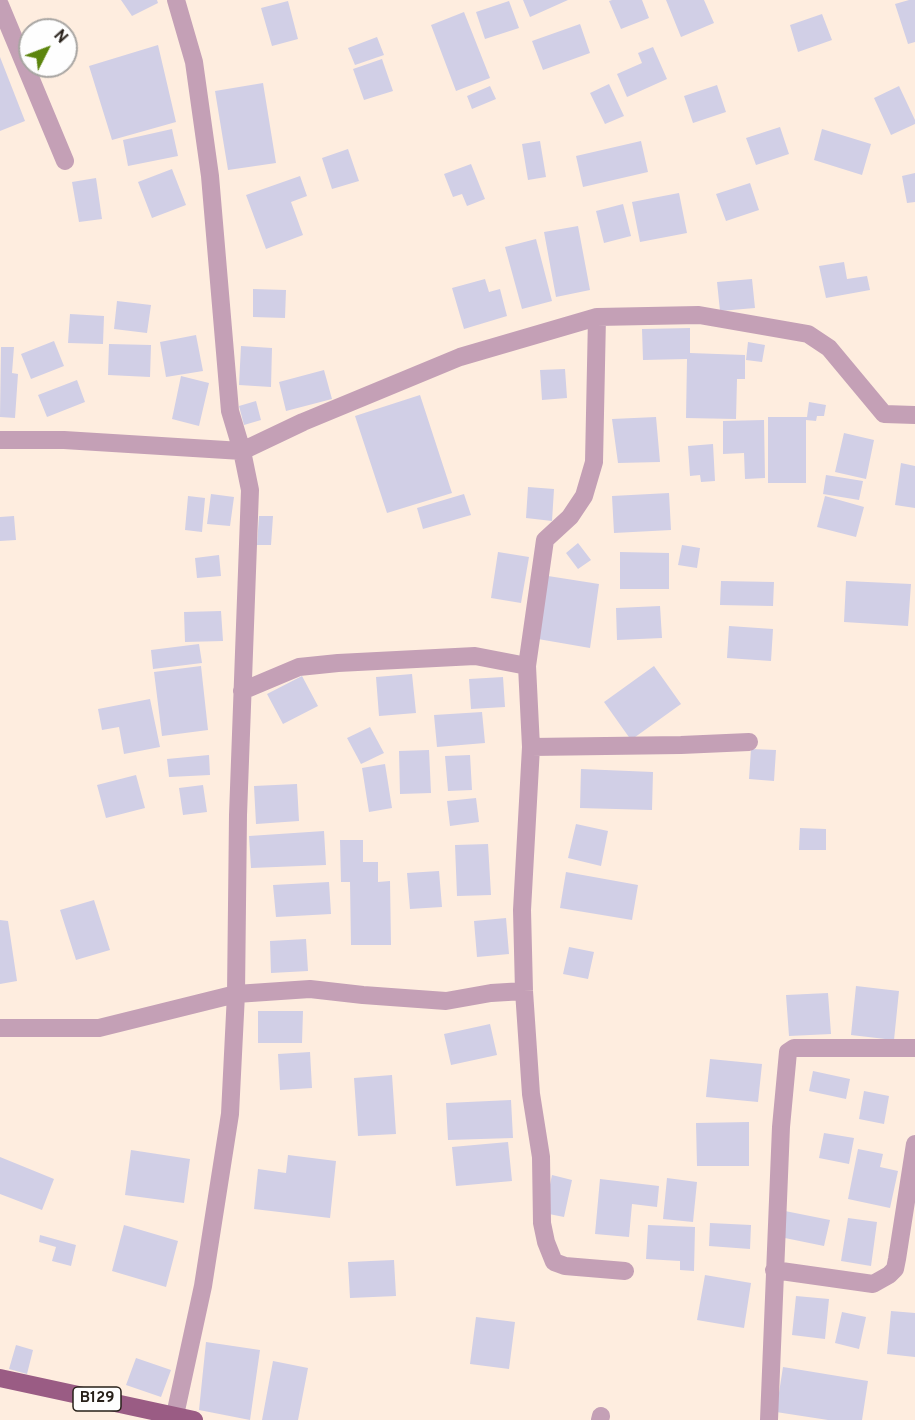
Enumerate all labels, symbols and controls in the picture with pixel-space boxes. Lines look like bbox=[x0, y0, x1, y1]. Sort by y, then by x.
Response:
north arrow bbox=[18, 18, 78, 78]
text: N bbox=[49, 26, 71, 48]
road number: B129 bbox=[73, 1387, 121, 1411]

